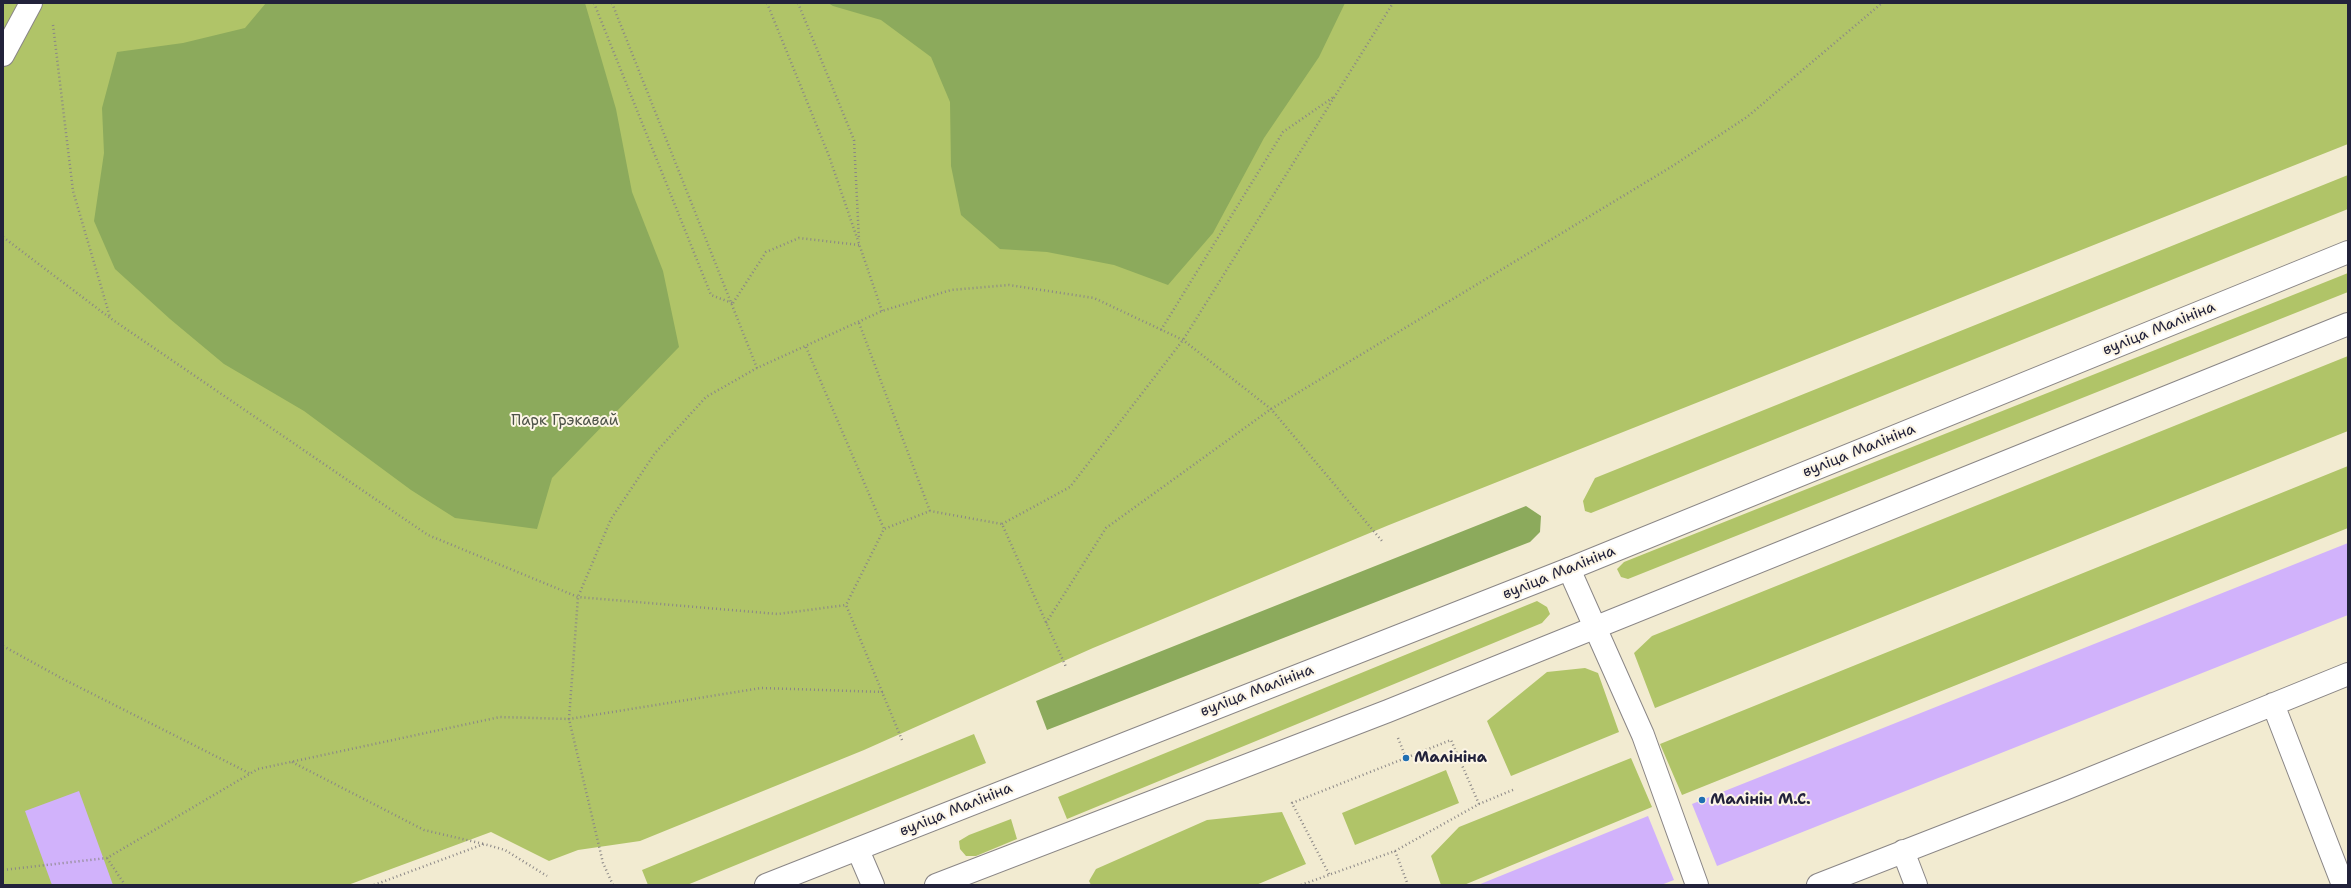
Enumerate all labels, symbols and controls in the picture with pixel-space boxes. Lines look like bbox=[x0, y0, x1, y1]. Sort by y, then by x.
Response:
street label: вуліца Малініна bbox=[2100, 298, 2218, 360]
park label: Парк Грэкавай bbox=[511, 412, 619, 430]
street label: вуліца Малініна bbox=[1800, 420, 1918, 482]
street label: вуліца Малініна bbox=[1500, 542, 1618, 604]
street label: вуліца Малініна bbox=[1198, 661, 1316, 721]
place label: Малініна bbox=[1414, 749, 1487, 767]
marker: Малініна bbox=[1401, 753, 1411, 763]
street label: вуліца Малініна bbox=[897, 779, 1015, 841]
place label: Малінін М.С. bbox=[1710, 791, 1811, 809]
marker: Малінін М.С. bbox=[1697, 795, 1707, 805]

